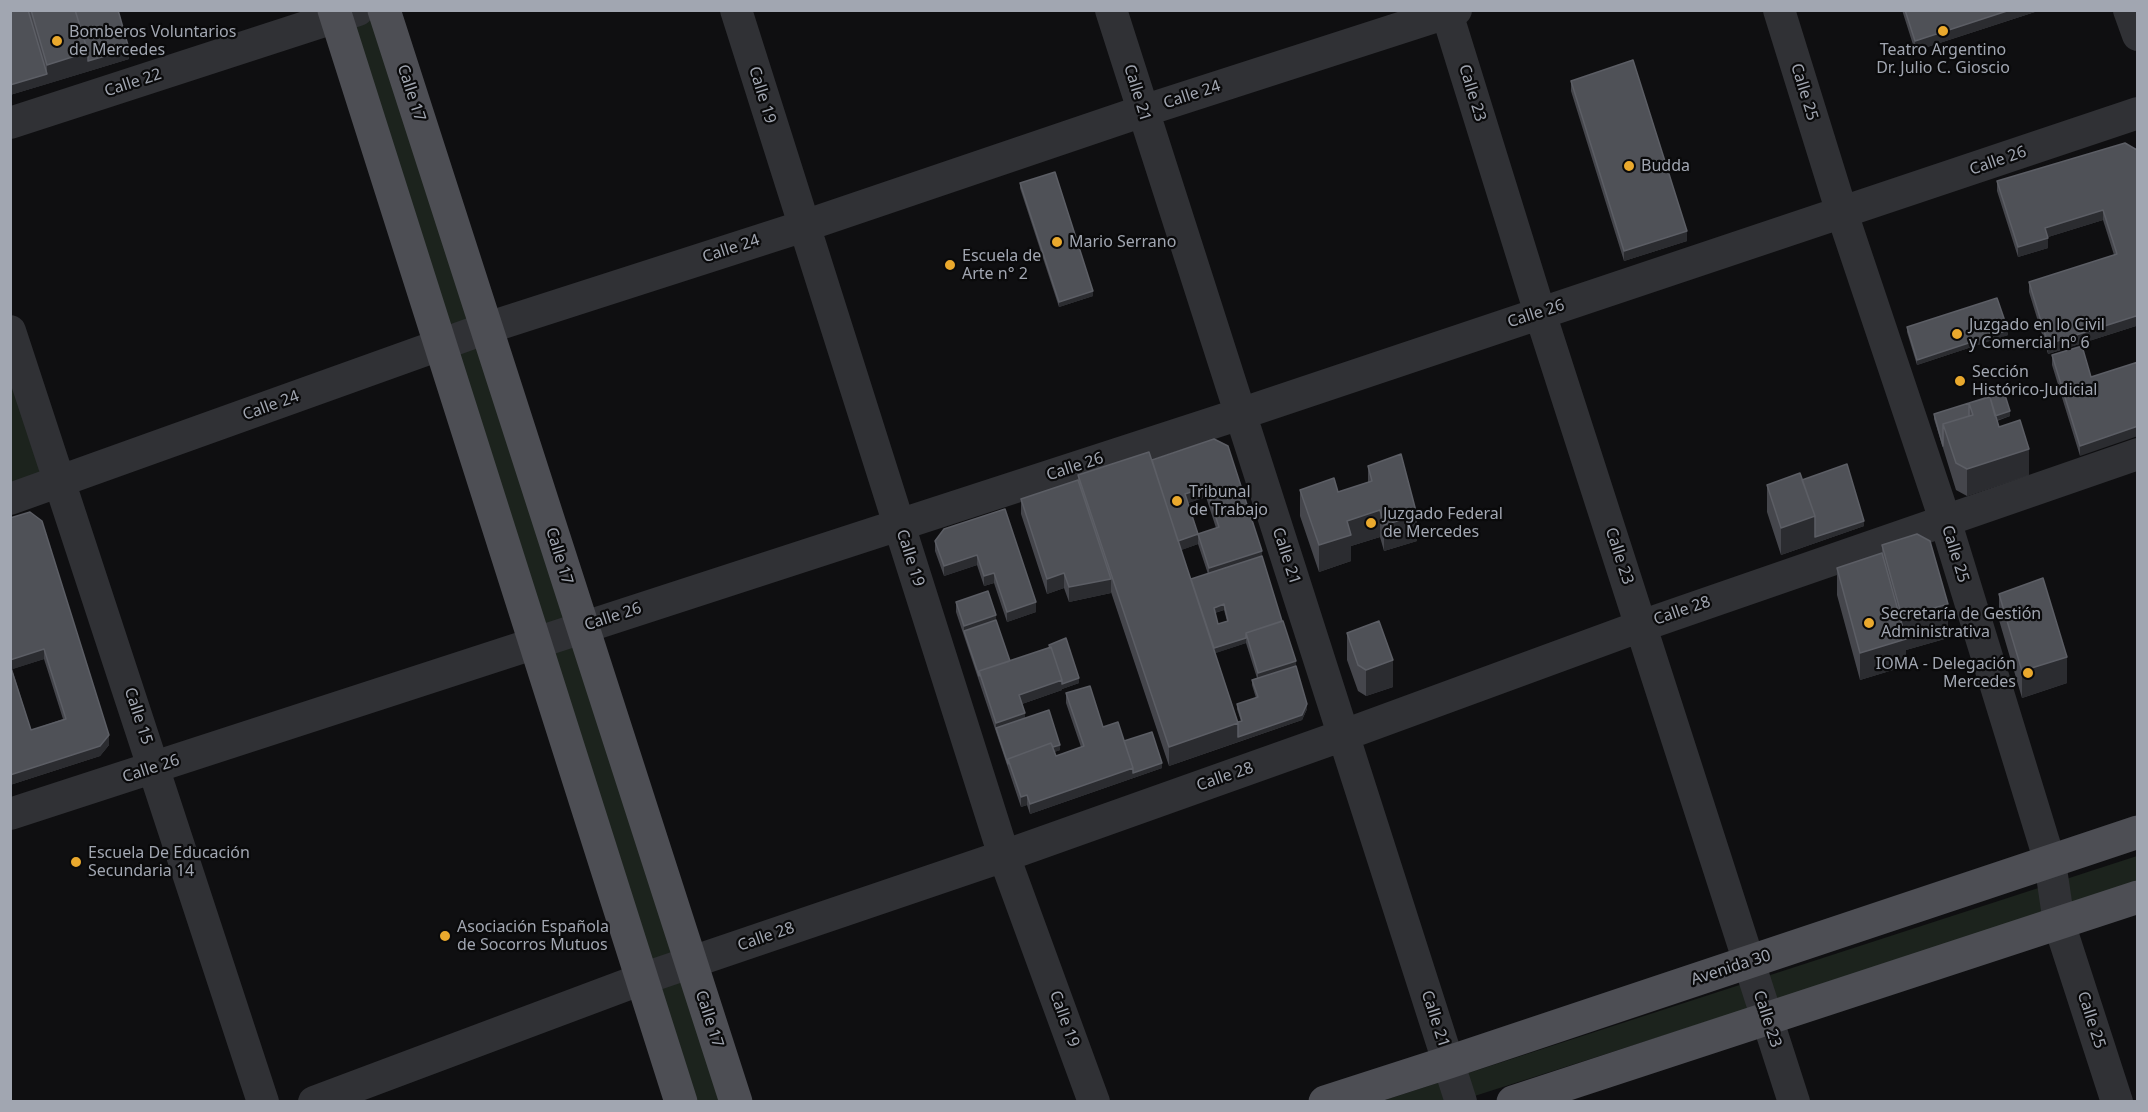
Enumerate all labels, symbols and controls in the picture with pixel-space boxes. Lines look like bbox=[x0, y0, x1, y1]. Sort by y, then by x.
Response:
place label: Bomberos Voluntarios de Mercedes bbox=[69, 22, 236, 60]
marker: Teatro Argentino Dr. Julio C. Gioscio bbox=[1936, 24, 1950, 38]
marker: Bomberos Voluntarios de Mercedes bbox=[50, 34, 64, 48]
place label: Teatro Argentino Dr. Julio C. Gioscio bbox=[1876, 40, 2010, 78]
street label: Calle 25 bbox=[1786, 61, 1822, 123]
street label: Calle 17 bbox=[393, 62, 429, 124]
street label: Calle 21 bbox=[1119, 62, 1155, 124]
street label: Calle 23 bbox=[1454, 62, 1490, 124]
street label: Calle 19 bbox=[744, 64, 780, 126]
street label: Calle 22 bbox=[102, 65, 164, 101]
street label: Calle 24 bbox=[1161, 77, 1223, 113]
street label: Calle 26 bbox=[1967, 142, 2029, 180]
place label: Budda bbox=[1641, 156, 1690, 176]
marker: Budda bbox=[1622, 159, 1636, 173]
street label: Calle 24 bbox=[700, 231, 762, 267]
place label: Mario Serrano bbox=[1069, 232, 1176, 252]
marker: Mario Serrano bbox=[1050, 235, 1064, 249]
place label: Escuela de Arte n° 2 bbox=[962, 246, 1041, 284]
marker: Escuela de Arte n° 2 bbox=[943, 258, 957, 272]
street label: Calle 26 bbox=[1505, 296, 1567, 332]
place label: Juzgado en lo Civil y Comercial nº 6 bbox=[1969, 315, 2105, 353]
marker: Juzgado en lo Civil y Comercial nº 6 bbox=[1950, 327, 1964, 341]
place label: Sección Histórico-Judicial bbox=[1972, 362, 2097, 400]
marker: Sección Histórico-Judicial bbox=[1953, 374, 1967, 388]
street label: Calle 24 bbox=[240, 387, 302, 425]
street label: Calle 26 bbox=[1044, 449, 1106, 485]
place label: Tribunal de Trabajo bbox=[1189, 482, 1268, 520]
marker: Tribunal de Trabajo bbox=[1170, 494, 1184, 508]
place label: Juzgado Federal de Mercedes bbox=[1383, 504, 1503, 542]
marker: Juzgado Federal de Mercedes bbox=[1364, 516, 1378, 530]
street label: Calle 25 bbox=[1937, 523, 1973, 585]
street label: Calle 17 bbox=[541, 525, 577, 587]
street label: Calle 21 bbox=[1268, 525, 1304, 587]
street label: Calle 23 bbox=[1601, 525, 1637, 587]
street label: Calle 19 bbox=[892, 527, 928, 589]
street label: Calle 28 bbox=[1651, 592, 1713, 630]
street label: Calle 26 bbox=[582, 599, 644, 635]
place label: Secretaría de Gestión Administrativa bbox=[1881, 604, 2041, 642]
marker: Secretaría de Gestión Administrativa bbox=[1862, 616, 1876, 630]
place label: IOMA - Delegación Mercedes bbox=[1876, 654, 2016, 692]
marker: IOMA - Delegación Mercedes bbox=[2021, 666, 2035, 680]
street label: Calle 15 bbox=[120, 685, 156, 747]
street label: Calle 26 bbox=[120, 751, 182, 787]
street label: Calle 28 bbox=[1194, 758, 1256, 796]
place label: Escuela De Educación Secundaria 14 bbox=[88, 843, 250, 881]
marker: Escuela De Educación Secundaria 14 bbox=[69, 855, 83, 869]
place label: Asociación Española de Socorros Mutuos bbox=[457, 917, 609, 955]
street label: Calle 28 bbox=[735, 918, 797, 956]
marker: Asociación Española de Socorros Mutuos bbox=[438, 929, 452, 943]
street label: Avenida 30 bbox=[1689, 946, 1773, 990]
street label: Calle 17 bbox=[691, 988, 727, 1050]
street label: Calle 19 bbox=[1045, 988, 1083, 1050]
street label: Calle 21 bbox=[1417, 988, 1453, 1050]
street label: Calle 23 bbox=[1749, 988, 1785, 1050]
street label: Calle 25 bbox=[2073, 989, 2109, 1051]

